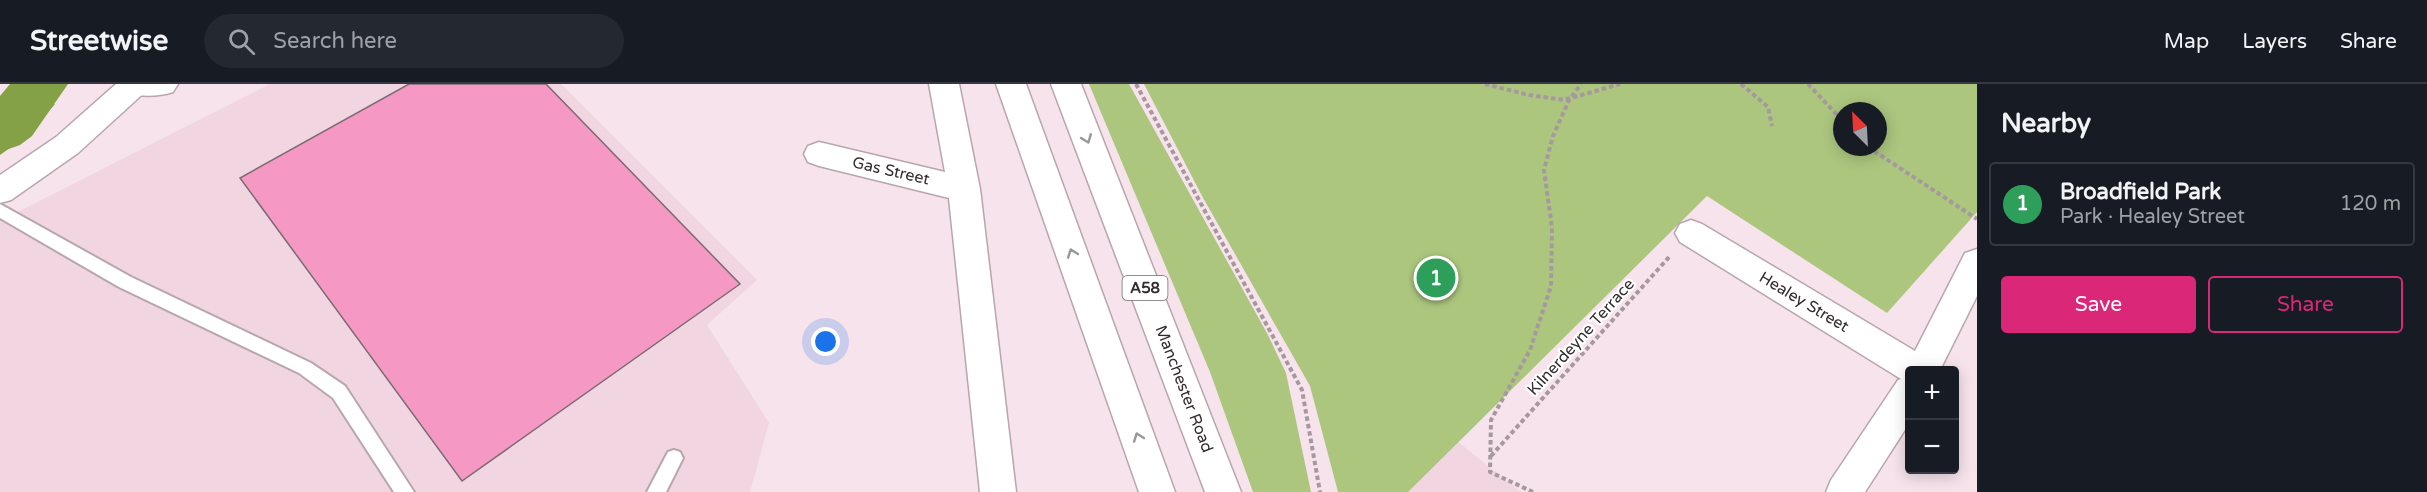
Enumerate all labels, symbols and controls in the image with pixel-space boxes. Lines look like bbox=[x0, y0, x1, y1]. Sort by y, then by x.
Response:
search box bbox=[204, 14, 624, 68]
text: Streetwise bbox=[30, 24, 168, 58]
icon: search bbox=[225, 25, 258, 58]
text: Search here bbox=[273, 28, 397, 54]
text: Map bbox=[2164, 29, 2209, 54]
text: Layers bbox=[2242, 29, 2307, 54]
text: Share bbox=[2340, 29, 2397, 54]
north arrow bbox=[1833, 102, 1887, 156]
text: Nearby bbox=[2001, 108, 2091, 139]
one-way arrow bbox=[1080, 132, 1092, 143]
street label: Gas Street bbox=[850, 152, 932, 190]
text: Broadfield Park bbox=[2060, 179, 2221, 205]
text: 1 bbox=[2016, 192, 2029, 216]
text: 120 m bbox=[2340, 192, 2401, 216]
text: Park · Healey Street bbox=[2060, 205, 2245, 229]
one-way arrow bbox=[1067, 248, 1080, 259]
pin: 1 bbox=[1416, 256, 1456, 300]
street label: Healey Street bbox=[1755, 267, 1853, 337]
street label: Kilnerdeyne Terrace bbox=[1523, 274, 1639, 400]
road number: A58 bbox=[1122, 276, 1168, 300]
button: Save bbox=[2001, 276, 2196, 333]
button: Share bbox=[2208, 276, 2403, 333]
street label: Manchester Road bbox=[1151, 323, 1217, 455]
your location bbox=[811, 327, 840, 356]
map controls bbox=[1905, 366, 1959, 474]
button: + bbox=[1905, 366, 1959, 420]
button: − bbox=[1905, 420, 1959, 474]
one-way arrow bbox=[1132, 432, 1145, 443]

